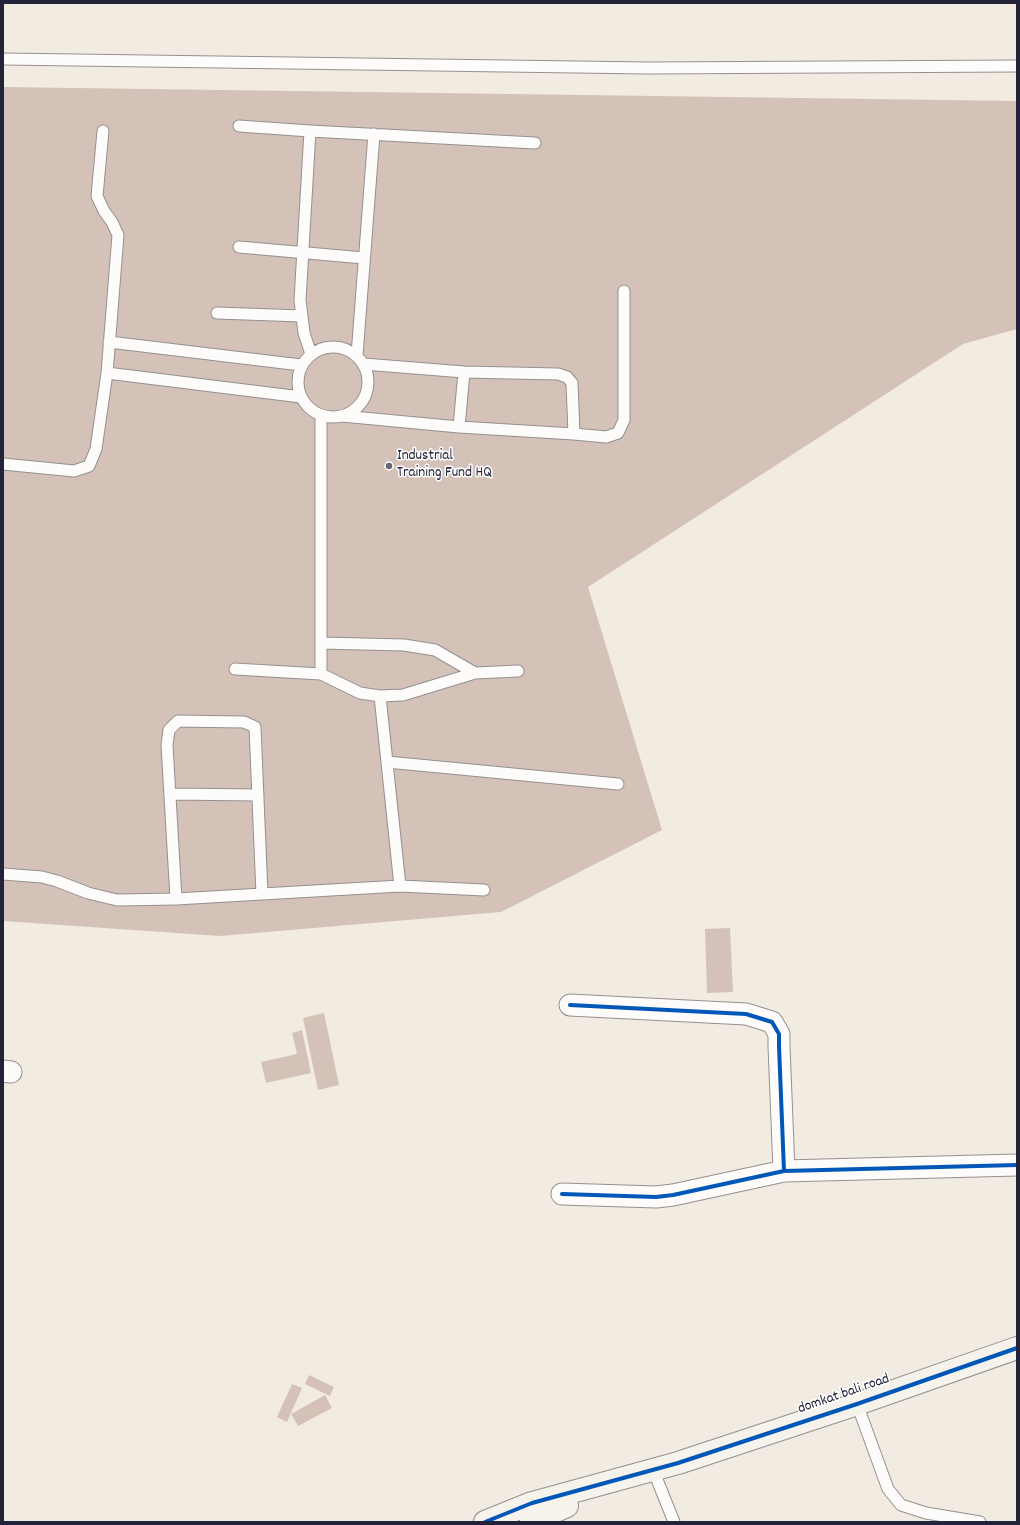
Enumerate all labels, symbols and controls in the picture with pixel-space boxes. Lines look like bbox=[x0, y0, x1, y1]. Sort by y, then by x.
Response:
place label: Industrial Training Fund HQ bbox=[397, 448, 492, 483]
marker: Industrial Training Fund HQ bbox=[384, 461, 394, 471]
street label: domkat bali road bbox=[796, 1371, 892, 1419]

